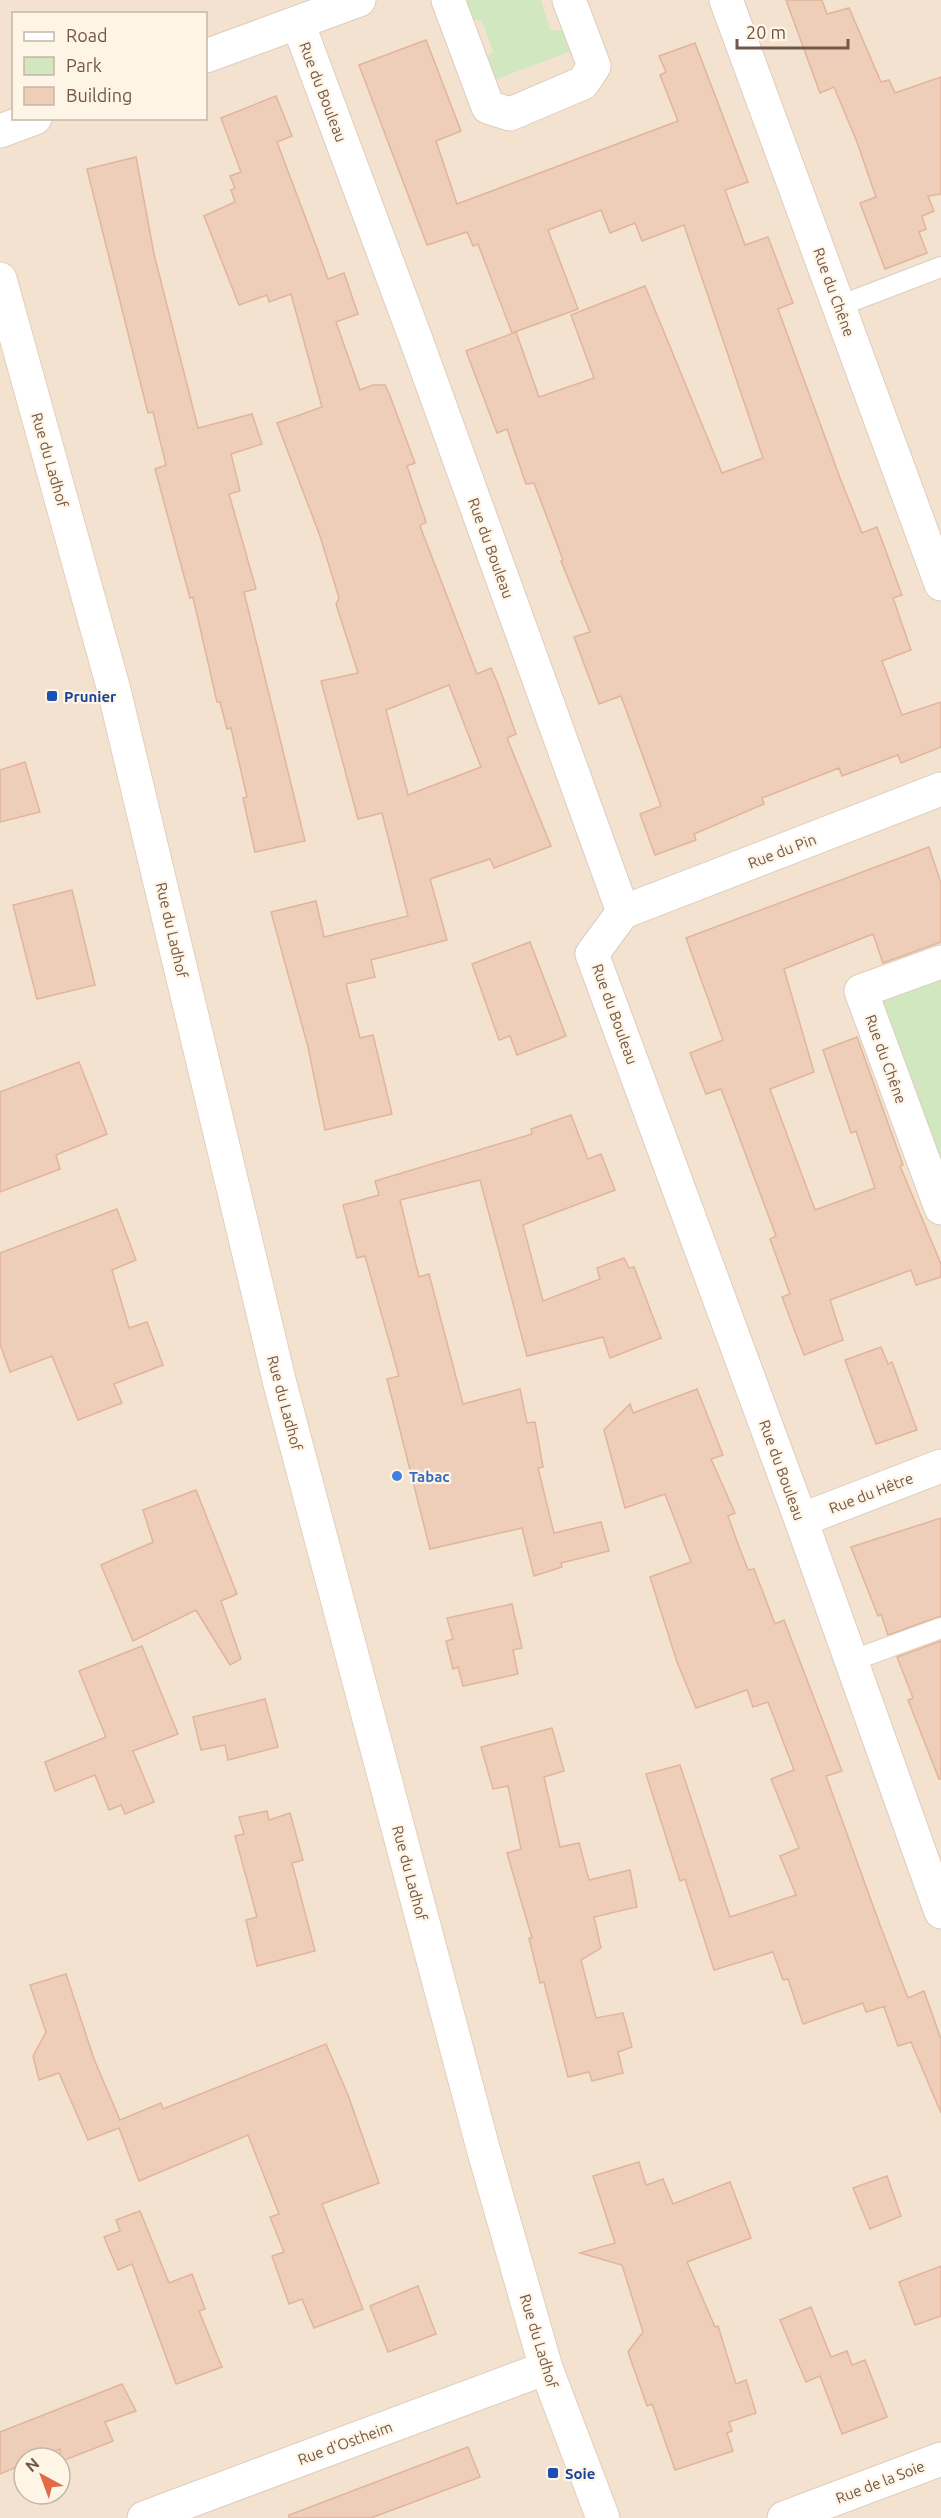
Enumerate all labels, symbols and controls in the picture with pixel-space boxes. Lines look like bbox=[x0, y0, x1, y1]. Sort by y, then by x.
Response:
legend bbox=[12, 12, 207, 120]
scale bar bbox=[737, 12, 848, 50]
text: 20 m bbox=[746, 22, 786, 42]
text: Road bbox=[66, 25, 108, 45]
street label: Rue du Bouleau bbox=[296, 40, 350, 144]
text: Park bbox=[66, 55, 102, 75]
text: Building bbox=[66, 85, 132, 105]
street label: Rue du Chêne bbox=[810, 245, 858, 339]
street label: Rue du Ladhof bbox=[28, 411, 72, 510]
street label: Rue du Bouleau bbox=[465, 495, 517, 601]
place label: Prunier bbox=[64, 688, 117, 705]
marker: Prunier bbox=[45, 689, 59, 703]
street label: Rue du Pin bbox=[746, 830, 818, 872]
street label: Rue du Ladhof bbox=[153, 881, 191, 980]
street label: Rue du Bouleau bbox=[589, 961, 641, 1067]
street label: Rue du Chêne bbox=[862, 1012, 910, 1106]
street label: Rue du Ladhof bbox=[264, 1354, 306, 1453]
street label: Rue du Bouleau bbox=[756, 1417, 808, 1523]
place label: Tabac bbox=[409, 1468, 450, 1485]
marker: Tabac bbox=[390, 1469, 404, 1483]
street label: Rue du Hêtre bbox=[826, 1469, 916, 1517]
street label: Rue du Ladhof bbox=[389, 1824, 431, 1923]
street label: Rue du Ladhof bbox=[517, 2292, 561, 2390]
street label: Rue d'Ostheim bbox=[295, 2418, 395, 2468]
north arrow bbox=[12, 2446, 72, 2506]
text: N bbox=[22, 2454, 43, 2475]
street label: Rue de la Soie bbox=[833, 2457, 927, 2507]
place label: Soie bbox=[565, 2465, 595, 2482]
marker: Soie bbox=[546, 2466, 560, 2480]

